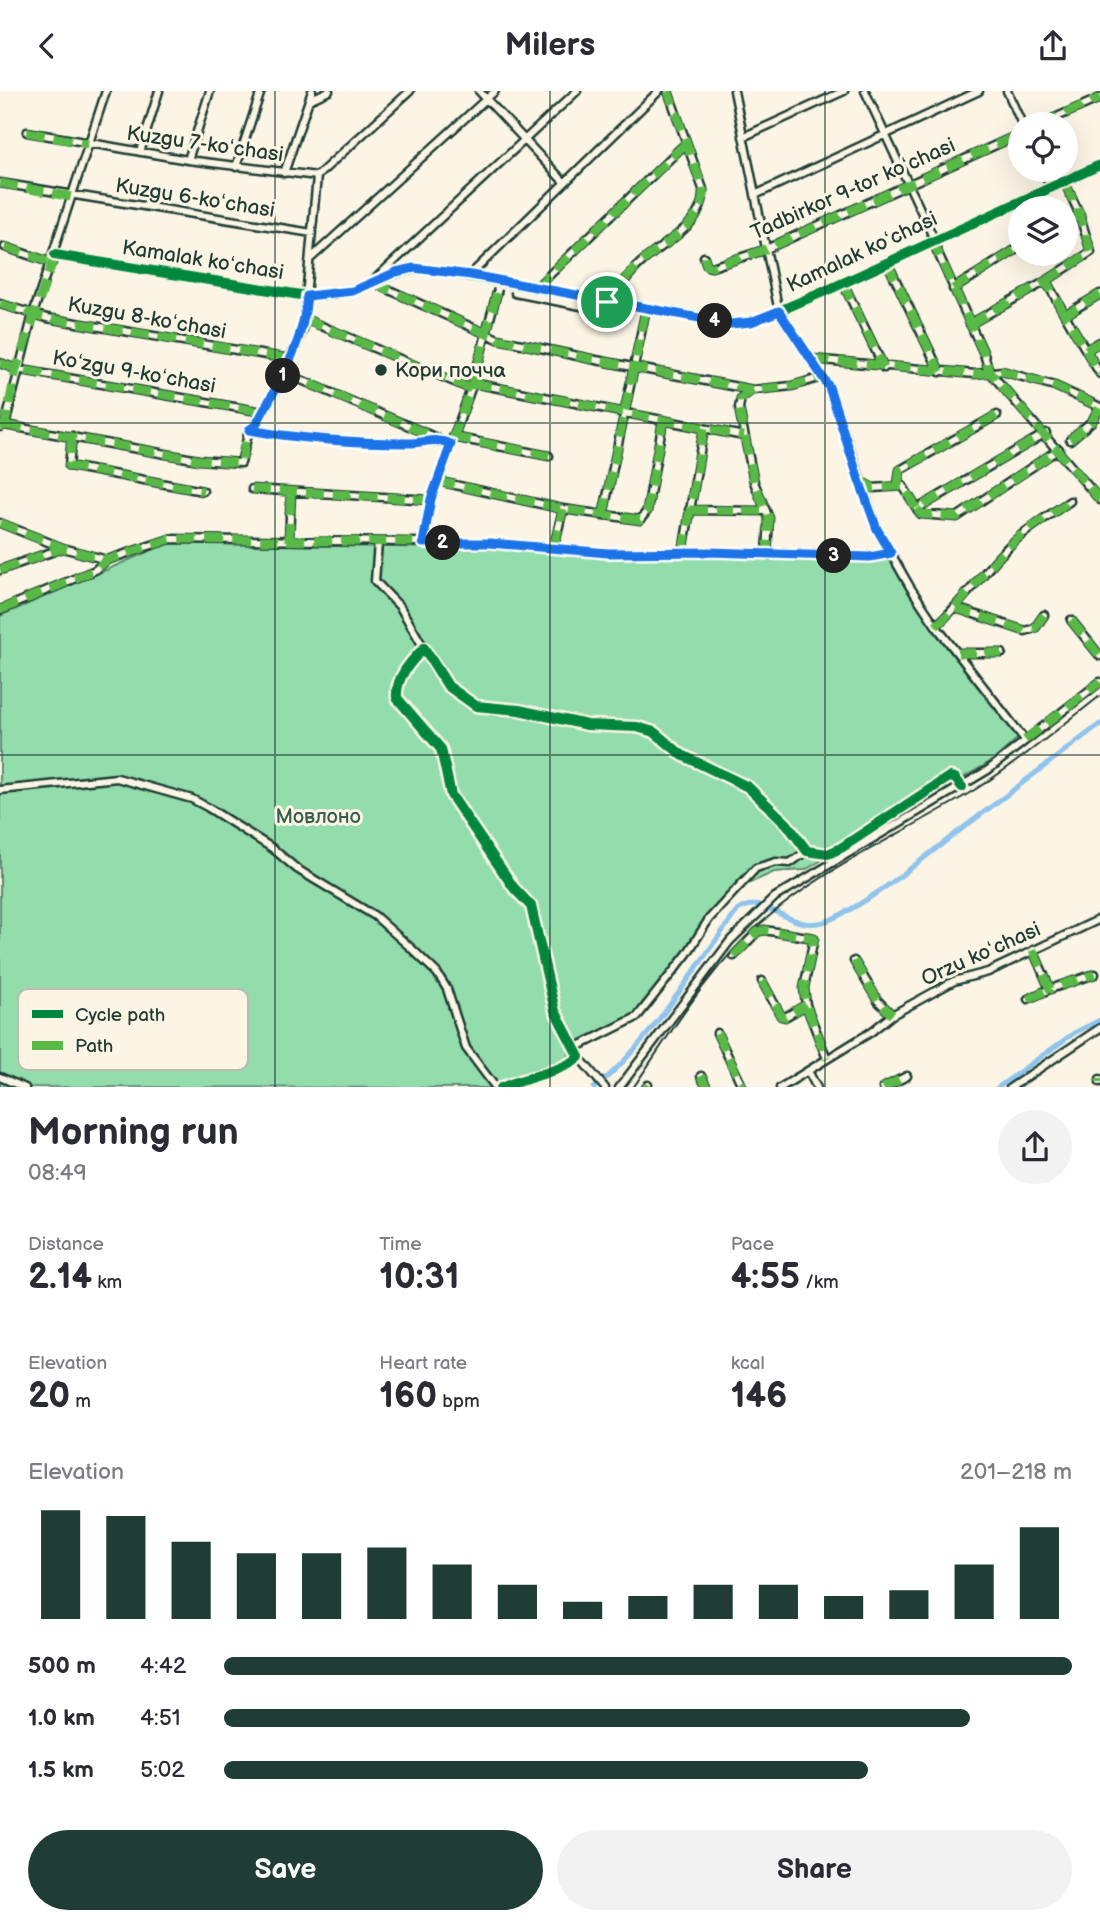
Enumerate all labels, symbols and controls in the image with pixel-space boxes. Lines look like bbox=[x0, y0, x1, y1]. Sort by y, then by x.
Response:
text: Milers bbox=[505, 26, 595, 65]
icon: back bbox=[28, 27, 66, 65]
icon: share bbox=[1034, 27, 1072, 65]
map controls bbox=[1008, 112, 1078, 266]
button: locate bbox=[1008, 112, 1078, 182]
street label: Kuzgu 7-koʻchasi bbox=[125, 121, 285, 167]
street label: Tadbirkor 9-tor koʻchasi bbox=[747, 133, 959, 245]
street label: Kuzgu 6-koʻchasi bbox=[113, 173, 277, 223]
button: layers bbox=[1008, 196, 1078, 266]
street label: Kamalak koʻchasi bbox=[783, 206, 941, 298]
street label: Kamalak koʻchasi bbox=[120, 235, 286, 285]
pin bbox=[577, 272, 637, 332]
icon: arrive bbox=[588, 283, 626, 321]
street label: Kuzgu 8-koʻchasi bbox=[66, 292, 228, 344]
pin: 4 bbox=[698, 303, 732, 338]
text: 4 bbox=[709, 309, 720, 332]
street label: Koʻzgu 9-koʻchasi bbox=[50, 345, 218, 399]
place label: Кори почча bbox=[395, 358, 507, 383]
pin: 1 bbox=[266, 359, 300, 393]
marker: Кори почча bbox=[373, 362, 389, 378]
text: 1 bbox=[279, 364, 287, 387]
pin: 2 bbox=[426, 525, 460, 561]
text: 2 bbox=[437, 531, 448, 554]
pin: 3 bbox=[816, 539, 852, 573]
text: 3 bbox=[828, 544, 839, 567]
park label: Мовлоно bbox=[275, 804, 361, 829]
street label: Orzu koʻchasi bbox=[918, 917, 1044, 991]
legend bbox=[18, 989, 248, 1070]
text: Cycle path bbox=[75, 1004, 165, 1027]
text: Path bbox=[75, 1035, 113, 1058]
text: Morning run bbox=[28, 1110, 239, 1155]
button: share bbox=[998, 1110, 1072, 1184]
text: 08:49 bbox=[28, 1159, 87, 1187]
text: Distance bbox=[28, 1233, 104, 1256]
text: Time bbox=[379, 1233, 421, 1256]
text: Pace bbox=[731, 1233, 774, 1256]
text: 2.14 bbox=[28, 1256, 92, 1299]
text: 10:31 bbox=[379, 1256, 459, 1299]
text: 4:55 bbox=[731, 1256, 800, 1299]
text: km bbox=[92, 1271, 122, 1294]
text: /km bbox=[800, 1271, 839, 1294]
text: Elevation bbox=[28, 1352, 107, 1375]
text: Heart rate bbox=[379, 1352, 467, 1375]
text: kcal bbox=[731, 1352, 765, 1375]
text: 20 bbox=[28, 1375, 70, 1418]
text: 160 bbox=[379, 1375, 437, 1418]
text: 146 bbox=[731, 1375, 787, 1418]
text: m bbox=[70, 1390, 91, 1413]
text: bpm bbox=[437, 1390, 480, 1413]
text: Elevation bbox=[28, 1458, 124, 1486]
text: 201–218 m bbox=[960, 1458, 1072, 1486]
text: 500 m bbox=[28, 1652, 96, 1680]
text: 4:42 bbox=[140, 1652, 186, 1680]
text: 1.0 km bbox=[28, 1704, 95, 1732]
text: 4:51 bbox=[140, 1704, 181, 1732]
text: 1.5 km bbox=[28, 1756, 94, 1784]
text: 5:02 bbox=[140, 1756, 185, 1784]
button: Save bbox=[28, 1830, 543, 1910]
button: Share bbox=[557, 1830, 1072, 1910]

